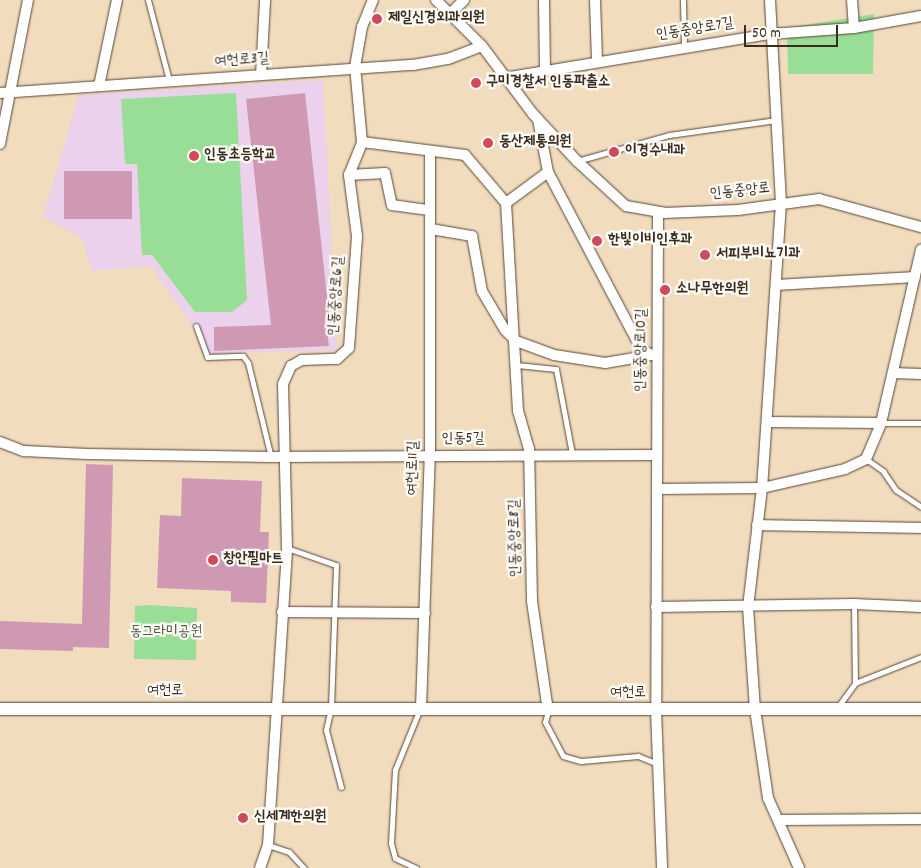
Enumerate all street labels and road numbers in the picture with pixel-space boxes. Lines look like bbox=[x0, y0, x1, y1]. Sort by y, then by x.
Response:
street label: 인동중앙로7길 bbox=[655, 15, 735, 45]
street label: 여헌로3길 bbox=[214, 50, 270, 72]
street label: 인동중앙로 bbox=[709, 180, 771, 204]
street label: 인동중앙로6길 bbox=[325, 256, 349, 336]
street label: 인동중앙로10길 bbox=[632, 308, 652, 392]
street label: 인동5길 bbox=[441, 431, 485, 449]
street label: 여헌로11길 bbox=[405, 440, 423, 496]
street label: 인동중앙로8길 bbox=[506, 499, 526, 577]
street label: 여헌로 bbox=[147, 683, 183, 701]
street label: 여헌로 bbox=[610, 685, 646, 703]

